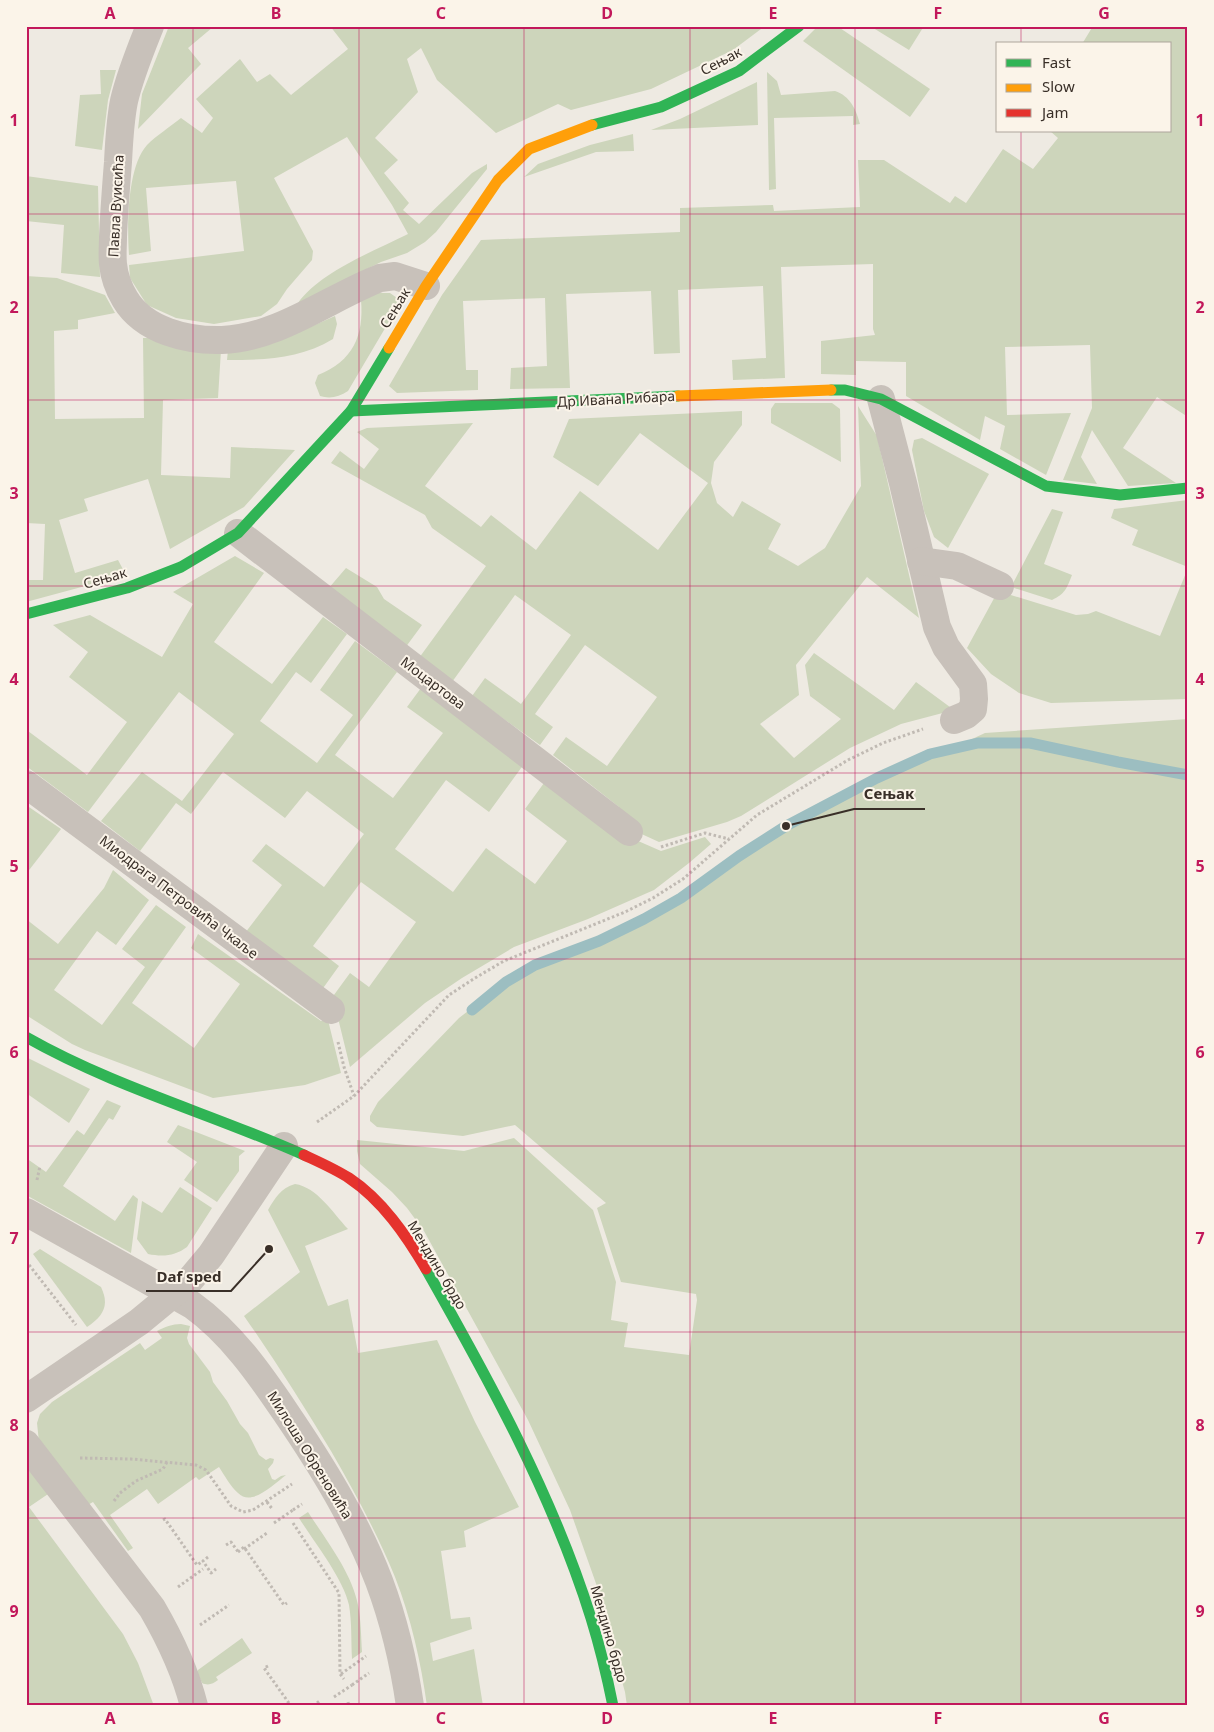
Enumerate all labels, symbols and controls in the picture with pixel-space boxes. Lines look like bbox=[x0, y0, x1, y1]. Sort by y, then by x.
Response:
text: A bbox=[104, 2, 116, 24]
text: B bbox=[271, 2, 281, 24]
text: C bbox=[436, 2, 446, 24]
text: D bbox=[601, 2, 613, 24]
text: E bbox=[769, 2, 778, 24]
text: F bbox=[934, 2, 942, 24]
text: G bbox=[1098, 2, 1110, 24]
street label: Сењак bbox=[697, 41, 745, 79]
legend bbox=[996, 42, 1172, 132]
text: Fast bbox=[1042, 52, 1071, 72]
text: Slow bbox=[1042, 76, 1075, 96]
text: Jam bbox=[1040, 102, 1069, 122]
text: 1 bbox=[9, 109, 19, 131]
text: 1 bbox=[1195, 109, 1205, 131]
street label: Павла Вуисића bbox=[103, 154, 128, 258]
street label: Сењак bbox=[375, 283, 414, 332]
text: 2 bbox=[9, 296, 19, 318]
text: 2 bbox=[1195, 296, 1205, 318]
street label: Др Ивана Рибара bbox=[556, 386, 676, 411]
text: 3 bbox=[9, 482, 19, 504]
text: 3 bbox=[1195, 482, 1205, 504]
street label: Сењак bbox=[81, 562, 129, 593]
street label: Моцартова bbox=[397, 652, 469, 713]
text: 4 bbox=[9, 668, 19, 690]
text: 4 bbox=[1195, 668, 1205, 690]
callout: Сењак bbox=[854, 779, 925, 809]
text: Сењак bbox=[864, 783, 915, 803]
street label: Миодрага Петровића Чкаље bbox=[96, 831, 263, 963]
text: 5 bbox=[9, 855, 19, 877]
text: 5 bbox=[1195, 855, 1205, 877]
text: 6 bbox=[9, 1041, 19, 1063]
text: 6 bbox=[1195, 1041, 1205, 1063]
street label: Мендино брдо bbox=[403, 1217, 471, 1313]
text: 7 bbox=[9, 1227, 19, 1249]
text: 7 bbox=[1195, 1227, 1205, 1249]
callout: Daf sped bbox=[146, 1261, 231, 1291]
text: Daf sped bbox=[156, 1266, 222, 1286]
street label: Милоша Обреновића bbox=[263, 1387, 357, 1522]
text: 8 bbox=[9, 1414, 19, 1436]
text: 8 bbox=[1195, 1414, 1205, 1436]
street label: Мендино брдо bbox=[587, 1583, 632, 1685]
text: 9 bbox=[9, 1600, 19, 1622]
text: 9 bbox=[1195, 1600, 1205, 1622]
text: A bbox=[104, 1707, 116, 1729]
text: B bbox=[271, 1707, 281, 1729]
text: C bbox=[436, 1707, 446, 1729]
text: D bbox=[601, 1707, 613, 1729]
text: E bbox=[769, 1707, 778, 1729]
text: F bbox=[934, 1707, 942, 1729]
text: G bbox=[1098, 1707, 1110, 1729]

